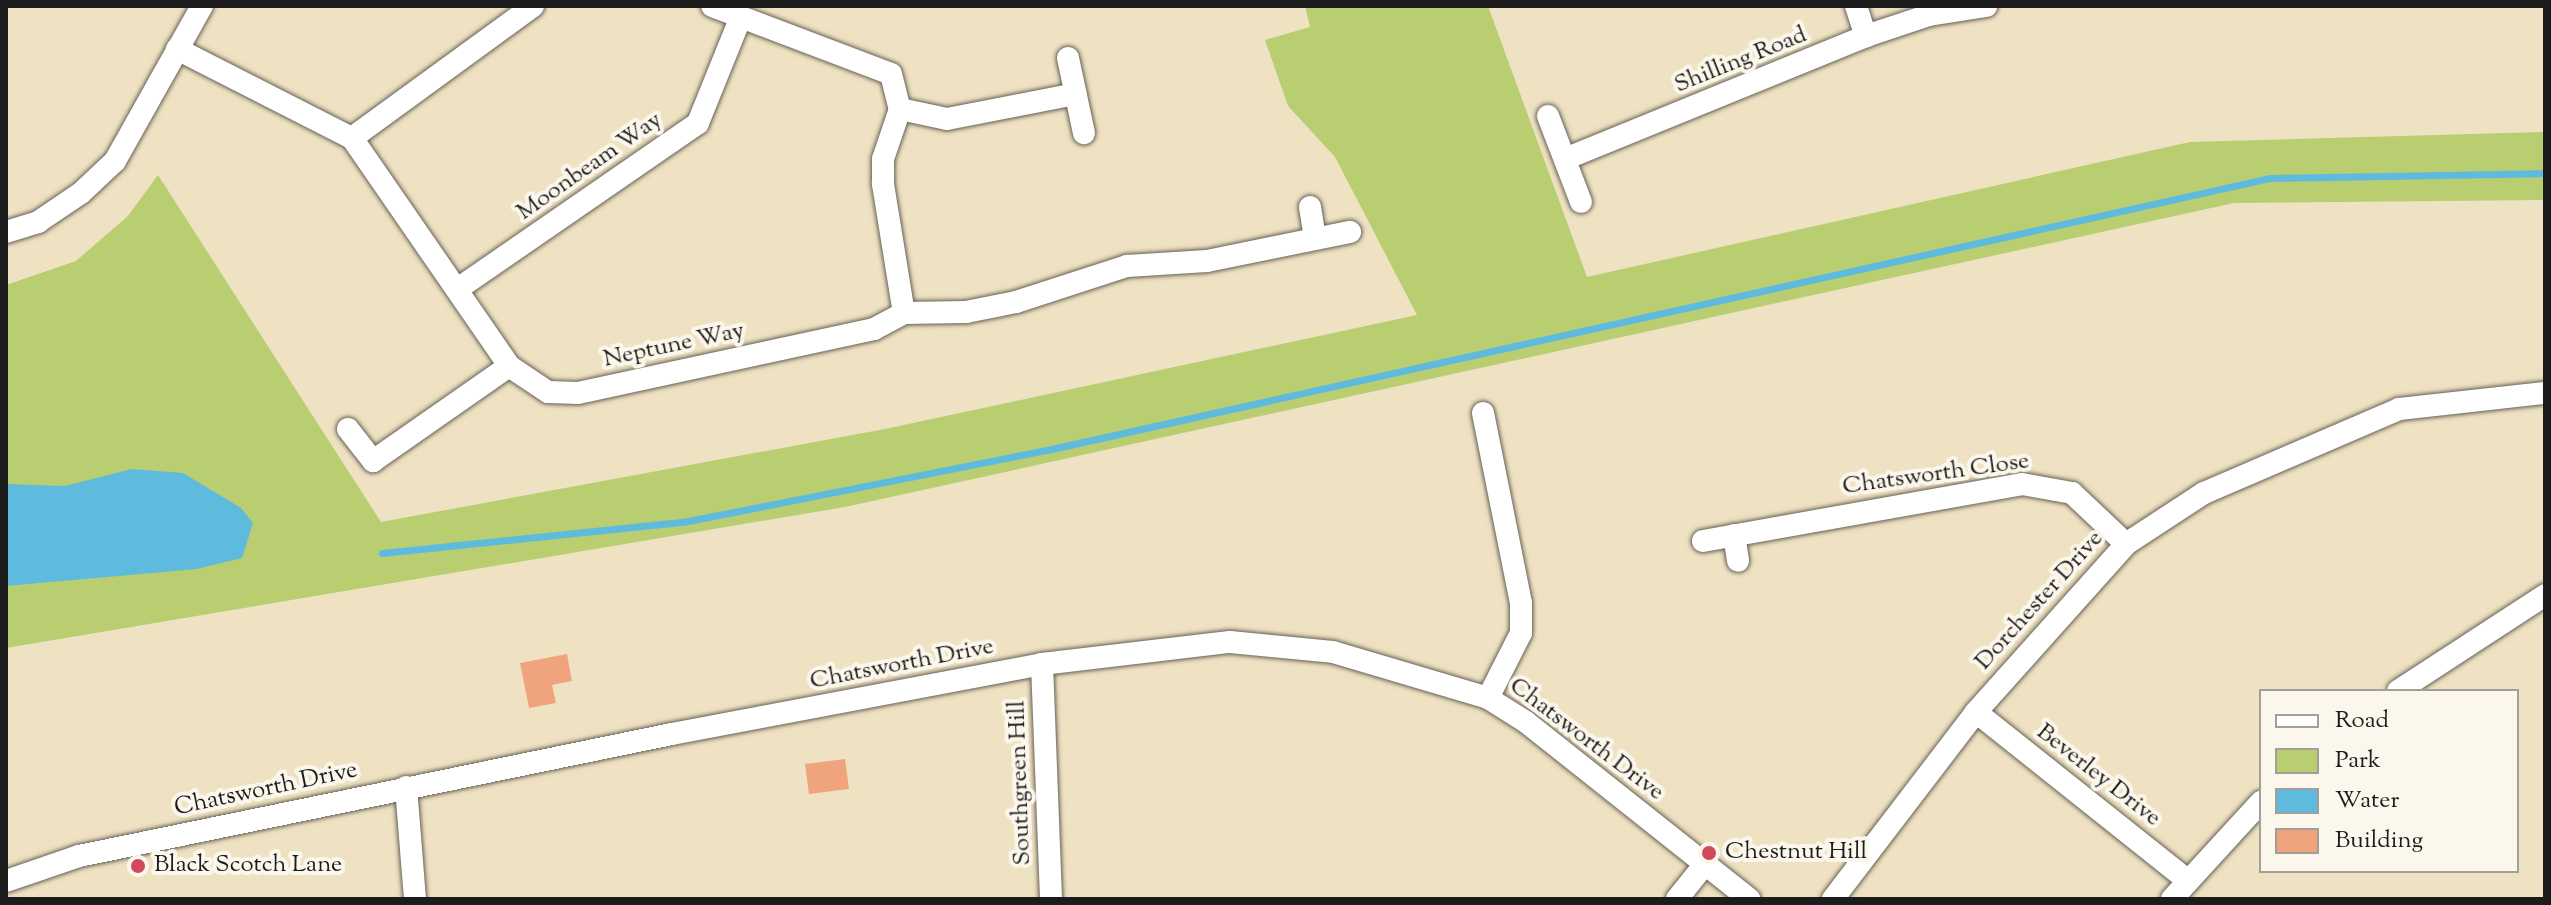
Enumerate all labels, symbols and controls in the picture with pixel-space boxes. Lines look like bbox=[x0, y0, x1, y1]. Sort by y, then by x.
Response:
street label: Shilling Road bbox=[1671, 21, 1811, 101]
street label: Moonbeam Way bbox=[512, 106, 668, 228]
street label: Neptune Way bbox=[601, 317, 747, 375]
street label: Chatsworth Close bbox=[1841, 448, 2031, 502]
street label: Dorchester Drive bbox=[1970, 525, 2110, 677]
street label: Chatsworth Drive bbox=[808, 633, 996, 697]
street label: Chatsworth Drive bbox=[1503, 672, 1669, 808]
legend bbox=[2259, 689, 2519, 873]
street label: Southgreen Hill bbox=[1004, 700, 1038, 866]
text: Road bbox=[2335, 704, 2389, 738]
street label: Beverley Drive bbox=[2030, 718, 2166, 834]
text: Park bbox=[2335, 744, 2381, 778]
street label: Chatsworth Drive bbox=[172, 757, 360, 823]
text: Water bbox=[2335, 784, 2399, 818]
text: Building bbox=[2335, 824, 2423, 858]
place label: Chestnut Hill bbox=[1725, 839, 1867, 867]
marker: Chestnut Hill bbox=[1700, 844, 1718, 862]
place label: Black Scotch Lane bbox=[154, 852, 342, 880]
marker: Black Scotch Lane bbox=[129, 857, 147, 875]

